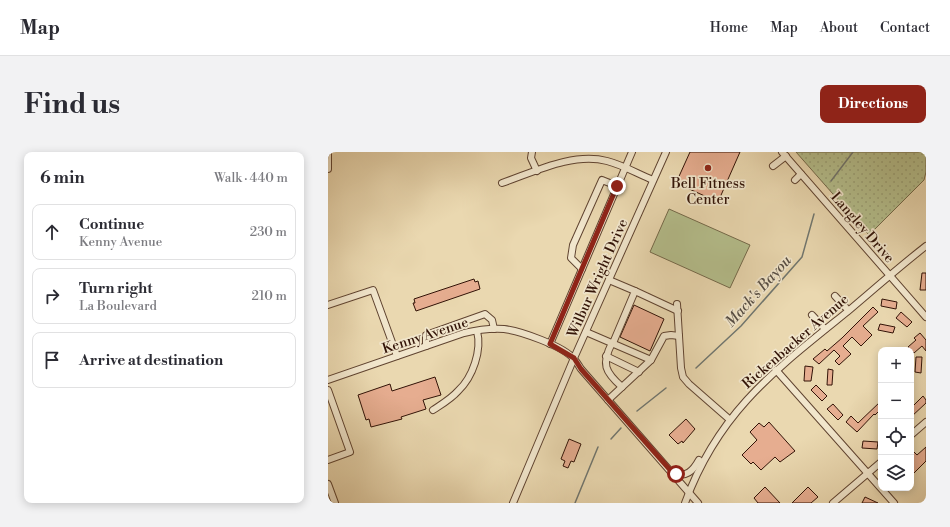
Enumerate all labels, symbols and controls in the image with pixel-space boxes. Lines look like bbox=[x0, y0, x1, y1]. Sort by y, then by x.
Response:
text: Map bbox=[20, 16, 60, 40]
text: Home bbox=[710, 19, 748, 37]
text: Map bbox=[770, 19, 798, 37]
text: About bbox=[820, 19, 858, 37]
text: Contact bbox=[880, 19, 930, 37]
button: Directions bbox=[820, 85, 926, 123]
text: Find us bbox=[24, 87, 120, 122]
marker: Bell Fitness Center bbox=[703, 163, 713, 173]
text: 6 min bbox=[40, 167, 85, 189]
text: Walk · 440 m bbox=[214, 170, 288, 186]
place label: Bell Fitness Center bbox=[670, 175, 745, 209]
route end bbox=[608, 177, 626, 195]
street label: Langley Drive bbox=[826, 188, 898, 267]
text: Continue bbox=[79, 215, 144, 234]
street label: Wilbur Wright Drive bbox=[563, 216, 632, 341]
icon: ahead bbox=[41, 221, 63, 243]
text: 230 m bbox=[250, 224, 287, 240]
text: Kenny Avenue bbox=[79, 234, 162, 250]
water label: Mack's Bayou bbox=[721, 251, 796, 331]
text: Turn right bbox=[79, 279, 153, 298]
icon: right bbox=[41, 285, 63, 307]
text: 210 m bbox=[252, 288, 287, 304]
street label: Rickenbacker Avenue bbox=[739, 291, 853, 393]
text: La Boulevard bbox=[79, 298, 157, 314]
street label: Kenny Avenue bbox=[380, 314, 471, 358]
map controls bbox=[878, 347, 914, 491]
button: + bbox=[878, 347, 914, 383]
icon: arrive bbox=[41, 349, 63, 371]
text: Arrive at destination bbox=[79, 351, 223, 370]
button: − bbox=[878, 383, 914, 419]
button: locate bbox=[878, 419, 914, 455]
button: layers bbox=[878, 455, 914, 491]
route start bbox=[667, 465, 685, 483]

